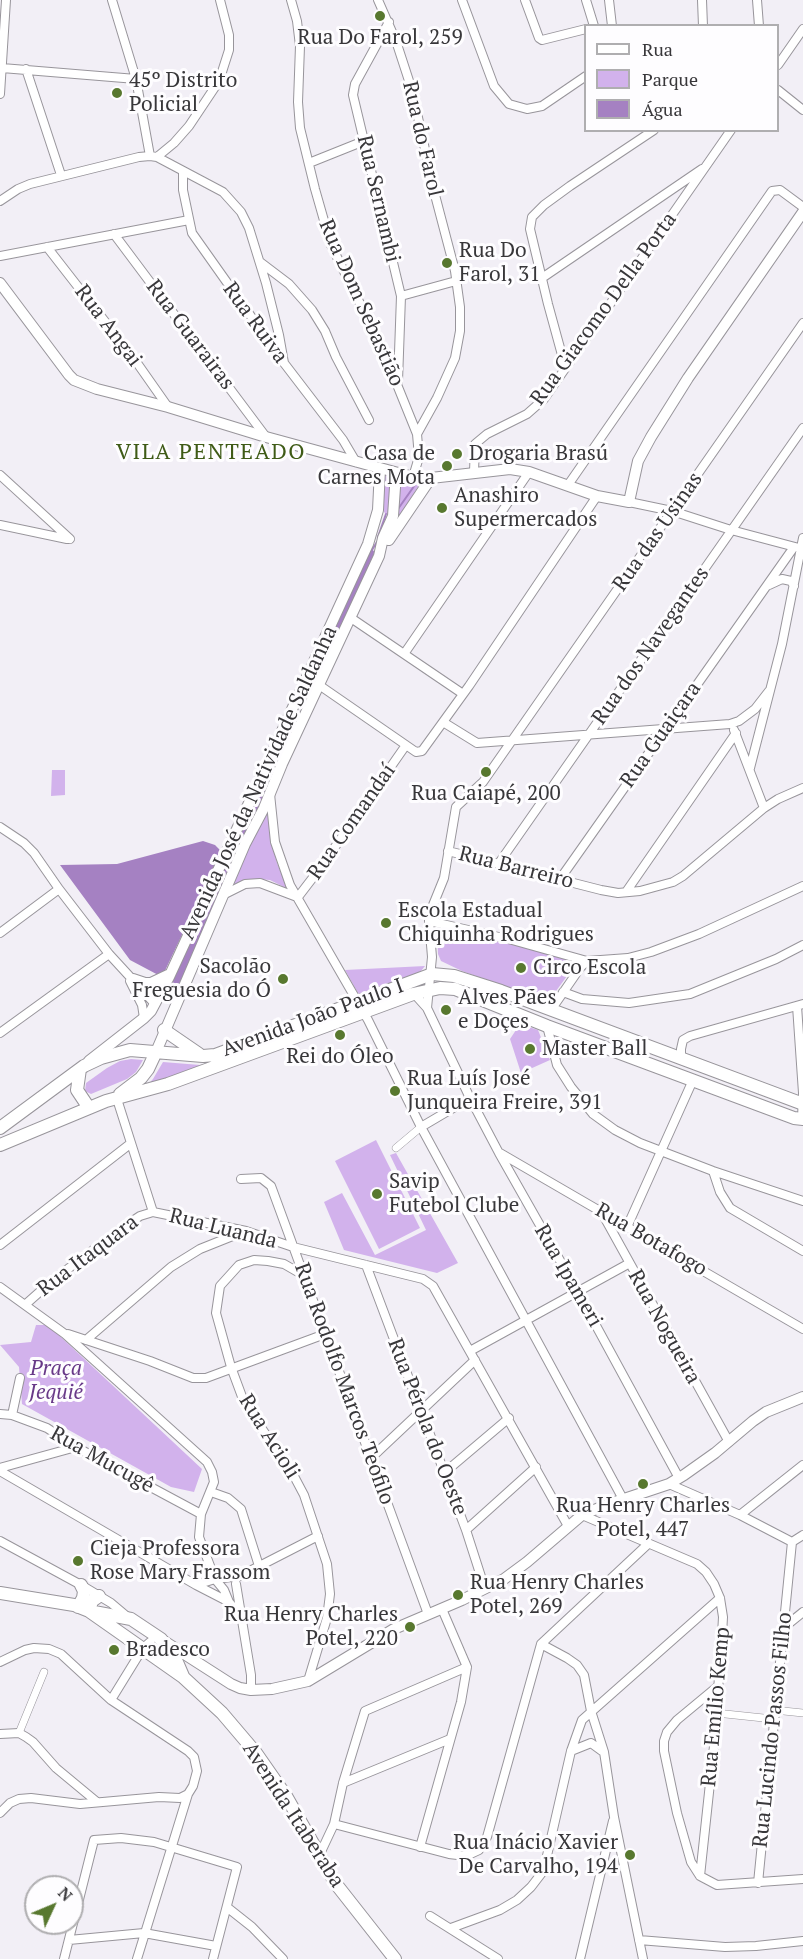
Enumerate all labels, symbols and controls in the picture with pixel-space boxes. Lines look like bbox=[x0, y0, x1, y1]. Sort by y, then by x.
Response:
marker: Rua Do Farol, 259 bbox=[373, 9, 387, 23]
legend bbox=[584, 24, 779, 132]
place label: Rua Do Farol, 259 bbox=[297, 25, 463, 51]
text: Rua bbox=[642, 37, 673, 61]
text: Parque bbox=[642, 67, 698, 91]
place label: 45º Distrito Policial bbox=[129, 68, 237, 118]
street label: Rua do Farol bbox=[397, 79, 447, 199]
marker: 45º Distrito Policial bbox=[110, 86, 124, 100]
text: Água bbox=[642, 97, 683, 121]
street label: Rua Sernambi bbox=[351, 133, 405, 265]
street label: Rua Giacomo Della Porta bbox=[526, 208, 682, 410]
street label: Rua Dom Sebastião bbox=[313, 216, 409, 390]
place label: Rua Do Farol, 31 bbox=[459, 238, 540, 288]
marker: Rua Do Farol, 31 bbox=[440, 256, 454, 270]
street label: Rua Guarairas bbox=[141, 275, 239, 395]
street label: Rua Ruiva bbox=[217, 278, 293, 368]
street label: Rua Angai bbox=[69, 280, 147, 372]
district label: VILA PENTEADO bbox=[116, 440, 306, 466]
place label: Casa de Carnes Mota bbox=[318, 441, 435, 491]
place label: Drogaria Brasú bbox=[469, 441, 608, 467]
marker: Drogaria Brasú bbox=[450, 447, 464, 461]
marker: Casa de Carnes Mota bbox=[440, 459, 454, 473]
street label: Rua das Usinas bbox=[608, 468, 708, 596]
place label: Anashiro Supermercados bbox=[454, 483, 597, 533]
marker: Anashiro Supermercados bbox=[435, 501, 449, 515]
street label: Rua dos Navegantes bbox=[587, 562, 715, 730]
street label: Avenida José da Natividade Saldanha bbox=[175, 622, 343, 944]
street label: Rua Guaiçara bbox=[615, 677, 707, 793]
street label: Rua Comandaí bbox=[303, 759, 401, 885]
marker: Rua Caiapé, 200 bbox=[479, 765, 493, 779]
place label: Rua Caiapé, 200 bbox=[411, 781, 561, 807]
street label: Rua Barreiro bbox=[456, 842, 576, 894]
place label: Escola Estadual Chiquinha Rodrigues bbox=[398, 898, 594, 948]
marker: Escola Estadual Chiquinha Rodrigues bbox=[379, 916, 393, 930]
place label: Sacolão Freguesia do Ó bbox=[132, 954, 271, 1004]
place label: Circo Escola bbox=[533, 955, 646, 981]
marker: Circo Escola bbox=[514, 961, 528, 975]
marker: Sacolão Freguesia do Ó bbox=[276, 972, 290, 986]
street label: Avenida João Paulo I bbox=[219, 973, 407, 1063]
place label: Alves Pães e Doçes bbox=[458, 985, 556, 1035]
marker: Alves Pães e Doçes bbox=[439, 1003, 453, 1017]
marker: Rei do Óleo bbox=[333, 1028, 347, 1042]
place label: Master Ball bbox=[542, 1036, 648, 1062]
marker: Master Ball bbox=[523, 1042, 537, 1056]
place label: Rei do Óleo bbox=[286, 1044, 394, 1070]
place label: Rua Luís José Junqueira Freire, 391 bbox=[407, 1066, 603, 1116]
marker: Rua Luís José Junqueira Freire, 391 bbox=[388, 1084, 402, 1098]
place label: Savip Futebol Clube bbox=[389, 1169, 519, 1219]
marker: Savip Futebol Clube bbox=[370, 1187, 384, 1201]
street label: Rua Botafogo bbox=[591, 1198, 711, 1282]
street label: Rua Luanda bbox=[167, 1203, 279, 1255]
street label: Rua Itaquara bbox=[33, 1210, 143, 1302]
street label: Rua Ipameri bbox=[529, 1220, 607, 1332]
street label: Rua Rodolfo Marcos Teófilo bbox=[288, 1260, 400, 1508]
street label: Rua Nogueira bbox=[622, 1265, 706, 1389]
street label: Rua Pérola do Oeste bbox=[382, 1335, 472, 1519]
park label: Praça Jequié bbox=[29, 1356, 83, 1406]
street label: Rua Acioli bbox=[233, 1390, 305, 1484]
street label: Rua Mucugê bbox=[46, 1421, 158, 1499]
marker: Rua Henry Charles Potel, 447 bbox=[636, 1477, 650, 1491]
place label: Rua Henry Charles Potel, 447 bbox=[556, 1493, 730, 1543]
place label: Cieja Professora Rose Mary Frassom bbox=[90, 1536, 270, 1586]
marker: Cieja Professora Rose Mary Frassom bbox=[71, 1554, 85, 1568]
place label: Rua Henry Charles Potel, 269 bbox=[470, 1570, 644, 1620]
marker: Rua Henry Charles Potel, 269 bbox=[451, 1588, 465, 1602]
place label: Rua Henry Charles Potel, 220 bbox=[224, 1602, 398, 1652]
street label: Rua Lucindo Passos Filho bbox=[748, 1611, 798, 1849]
marker: Rua Henry Charles Potel, 220 bbox=[403, 1620, 417, 1634]
street label: Rua Emílio Kemp bbox=[696, 1626, 736, 1788]
place label: Bradesco bbox=[126, 1637, 210, 1663]
marker: Bradesco bbox=[107, 1643, 121, 1657]
street label: Avenida Itaberaba bbox=[237, 1738, 349, 1892]
place label: Rua Inácio Xavier De Carvalho, 194 bbox=[453, 1830, 618, 1880]
marker: Rua Inácio Xavier De Carvalho, 194 bbox=[623, 1848, 637, 1862]
north arrow bbox=[24, 1875, 84, 1935]
text: N bbox=[53, 1882, 78, 1906]

